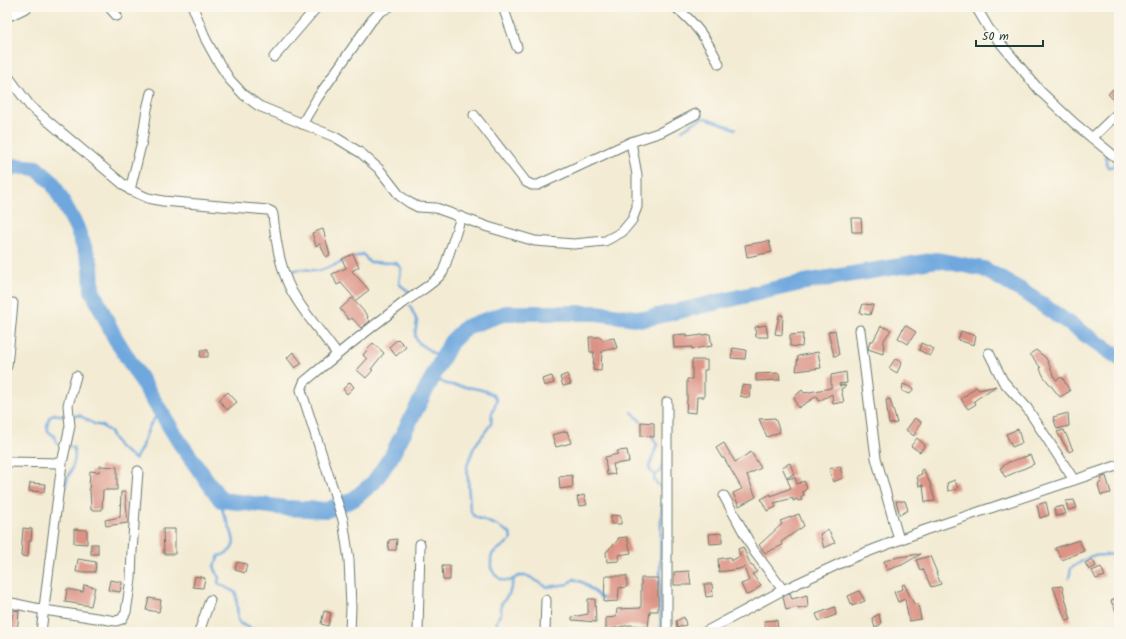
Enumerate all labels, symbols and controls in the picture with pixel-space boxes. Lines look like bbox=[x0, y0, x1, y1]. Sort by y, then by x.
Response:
scale bar bbox=[976, 22, 1043, 48]
text: 50 m bbox=[982, 27, 1009, 46]

